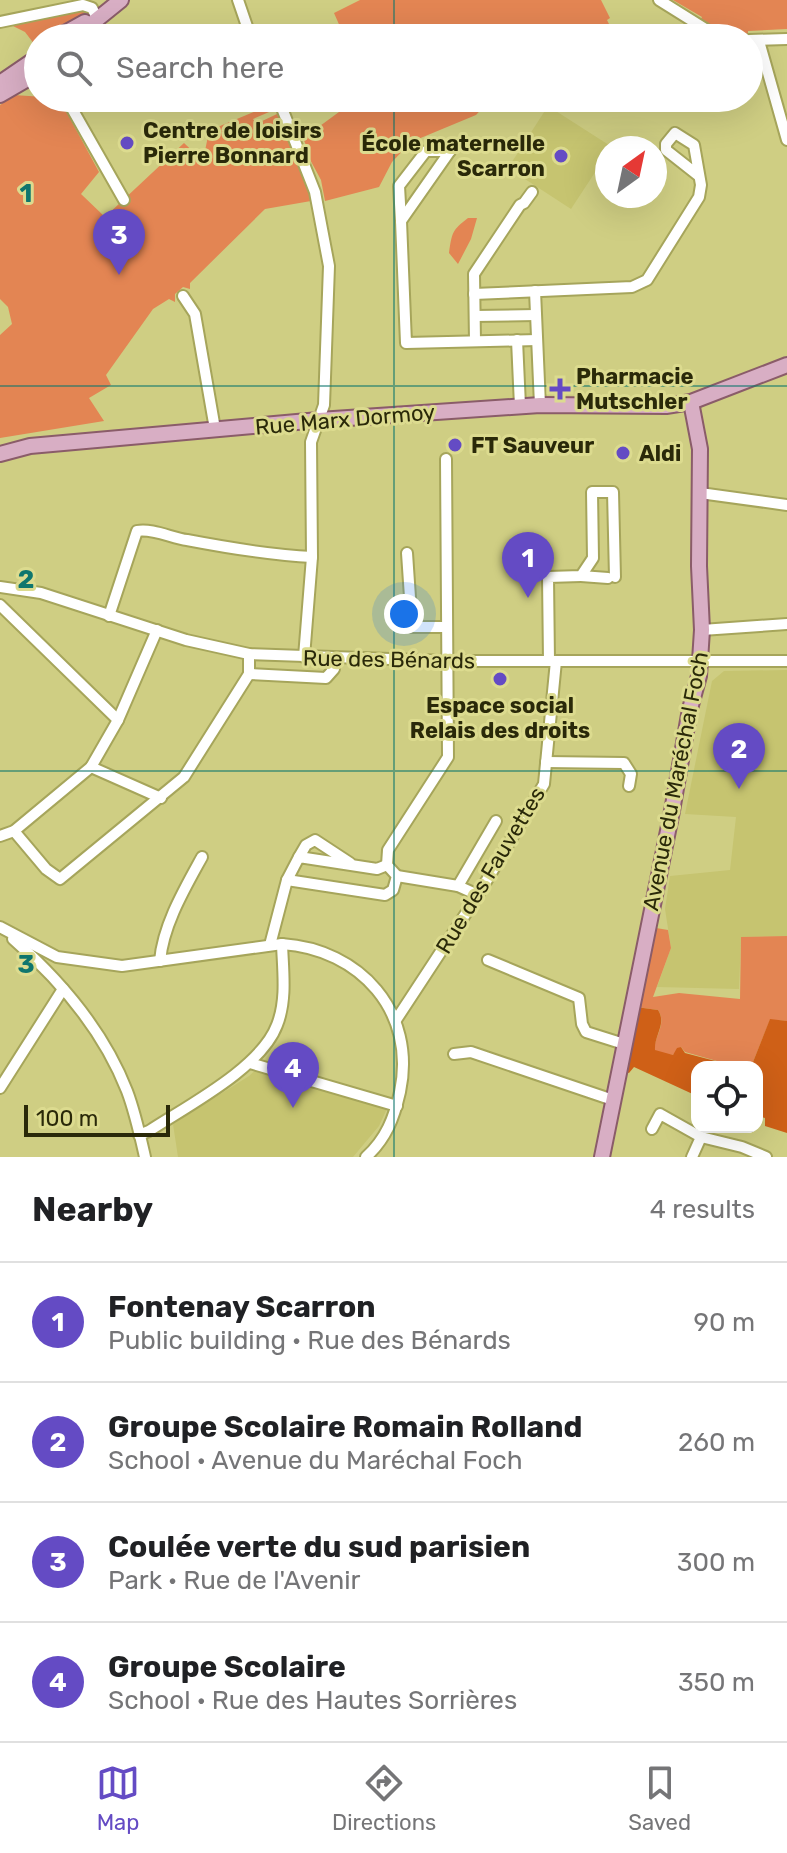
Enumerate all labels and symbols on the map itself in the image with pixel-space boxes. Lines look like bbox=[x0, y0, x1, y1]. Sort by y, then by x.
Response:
place label: Centre de loisirs Pierre Bonnard bbox=[143, 117, 322, 169]
place label: École maternelle Scarron bbox=[361, 130, 545, 182]
marker: Centre de loisirs Pierre Bonnard bbox=[118, 134, 136, 152]
north arrow bbox=[595, 136, 667, 208]
marker: École maternelle Scarron bbox=[552, 147, 570, 165]
text: 1 bbox=[20, 178, 32, 209]
pin: 3 bbox=[93, 209, 145, 275]
place label: Pharmacie Mutschler bbox=[576, 363, 694, 415]
marker: Pharmacie Mutschler bbox=[551, 380, 569, 398]
street label: Rue Marx Dormoy bbox=[254, 398, 436, 441]
place label: FT Sauveur bbox=[471, 432, 594, 459]
marker: FT Sauveur bbox=[446, 436, 464, 454]
place label: Aldi bbox=[639, 440, 681, 467]
marker: Aldi bbox=[614, 444, 632, 462]
pin: 1 bbox=[502, 532, 554, 598]
text: 2 bbox=[18, 564, 34, 595]
your location bbox=[384, 594, 424, 634]
street label: Rue des Bénards bbox=[303, 644, 475, 675]
street label: Avenue du Maréchal Foch bbox=[637, 649, 714, 913]
marker: Espace social Relais des droits bbox=[491, 670, 509, 688]
place label: Espace social Relais des droits bbox=[410, 692, 590, 744]
pin: 2 bbox=[713, 723, 765, 789]
street label: Rue des Fauvettes bbox=[430, 782, 551, 959]
text: 3 bbox=[17, 949, 35, 980]
pin: 4 bbox=[267, 1042, 319, 1108]
scale bar bbox=[24, 1101, 170, 1137]

